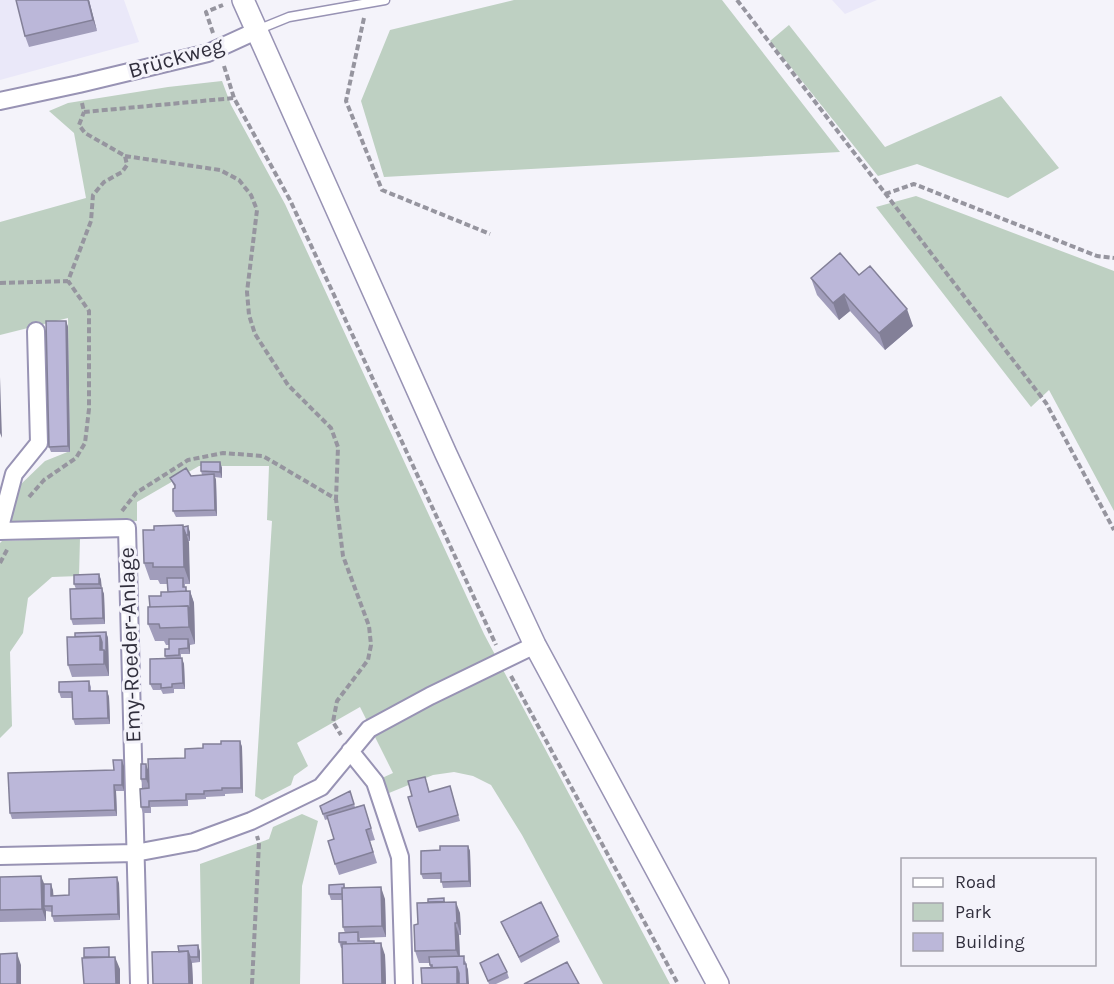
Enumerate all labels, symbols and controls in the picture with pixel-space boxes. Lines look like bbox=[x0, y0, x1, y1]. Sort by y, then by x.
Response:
street label: Brückweg bbox=[125, 32, 227, 84]
street label: Emy-Roeder-Anlage bbox=[114, 547, 146, 743]
legend bbox=[901, 858, 1096, 966]
text: Road bbox=[955, 871, 996, 893]
text: Park bbox=[955, 901, 992, 923]
text: Building bbox=[955, 931, 1025, 953]

